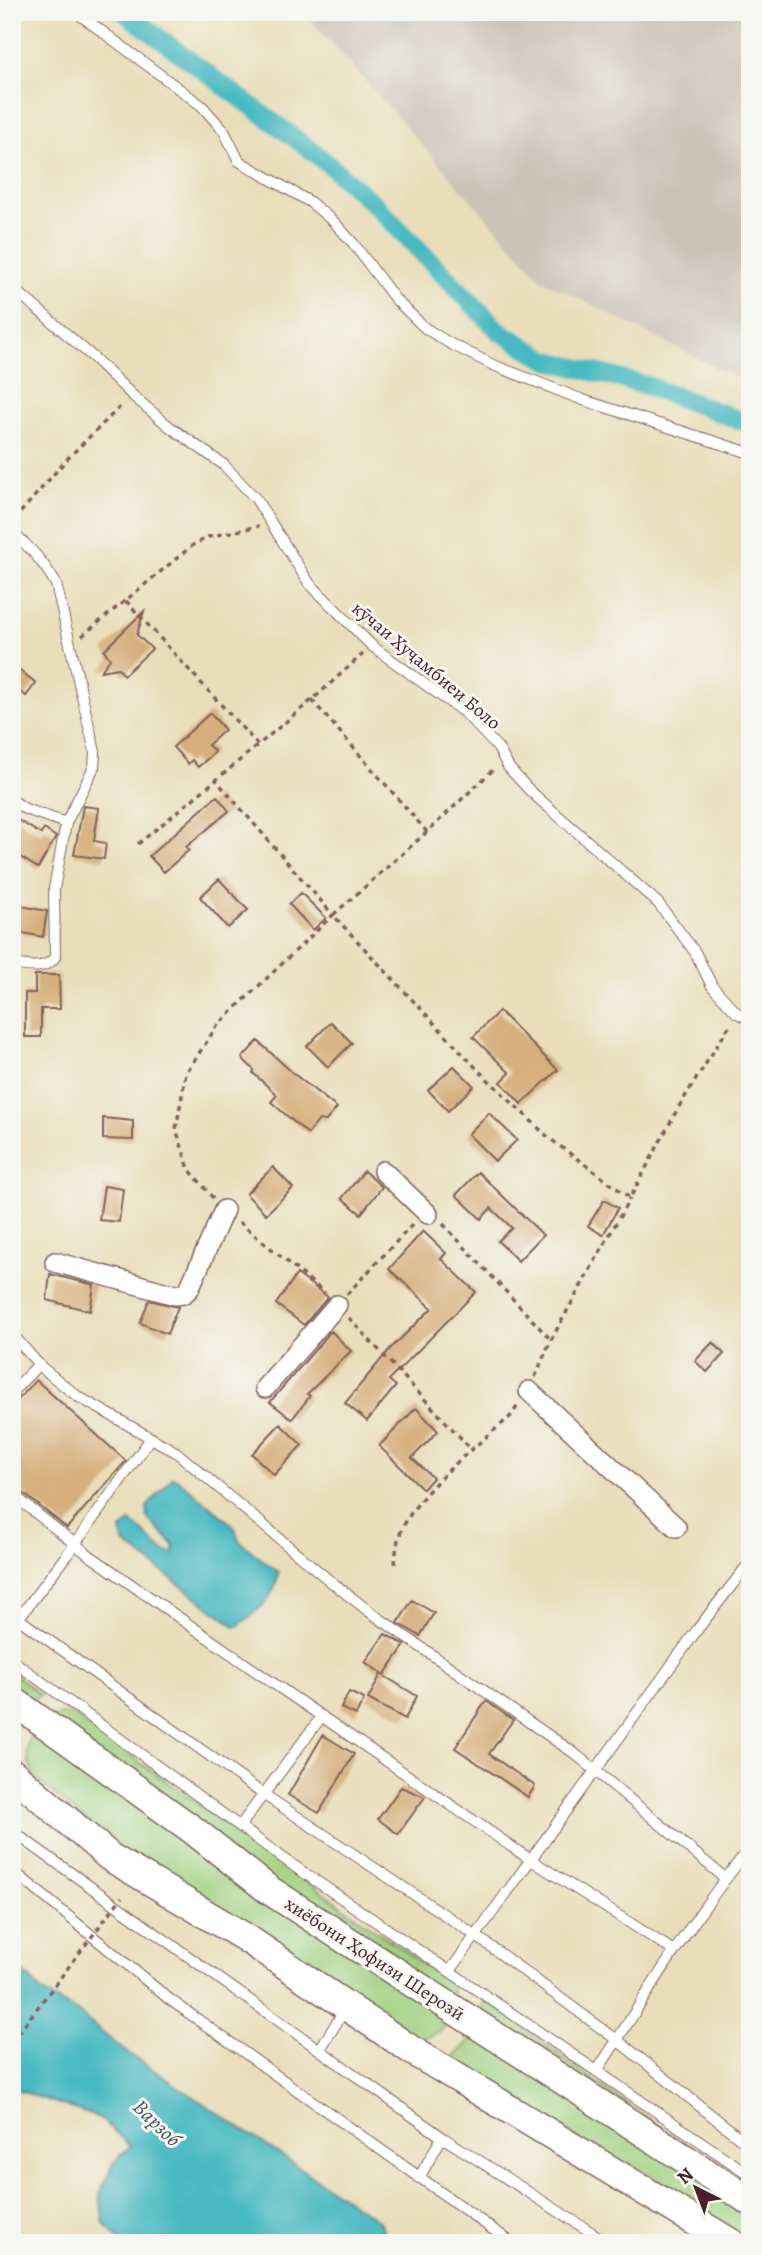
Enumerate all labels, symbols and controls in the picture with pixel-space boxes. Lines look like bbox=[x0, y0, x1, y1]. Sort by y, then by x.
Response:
street label: кӯчаи Хуҷамбиеи Боло bbox=[346, 596, 506, 736]
street label: хиёбони Ҳофизи Шерозӣ bbox=[279, 1891, 470, 2027]
water label: Варзоб bbox=[127, 2093, 188, 2153]
north arrow bbox=[660, 2154, 730, 2224]
text: N bbox=[671, 2162, 699, 2190]

